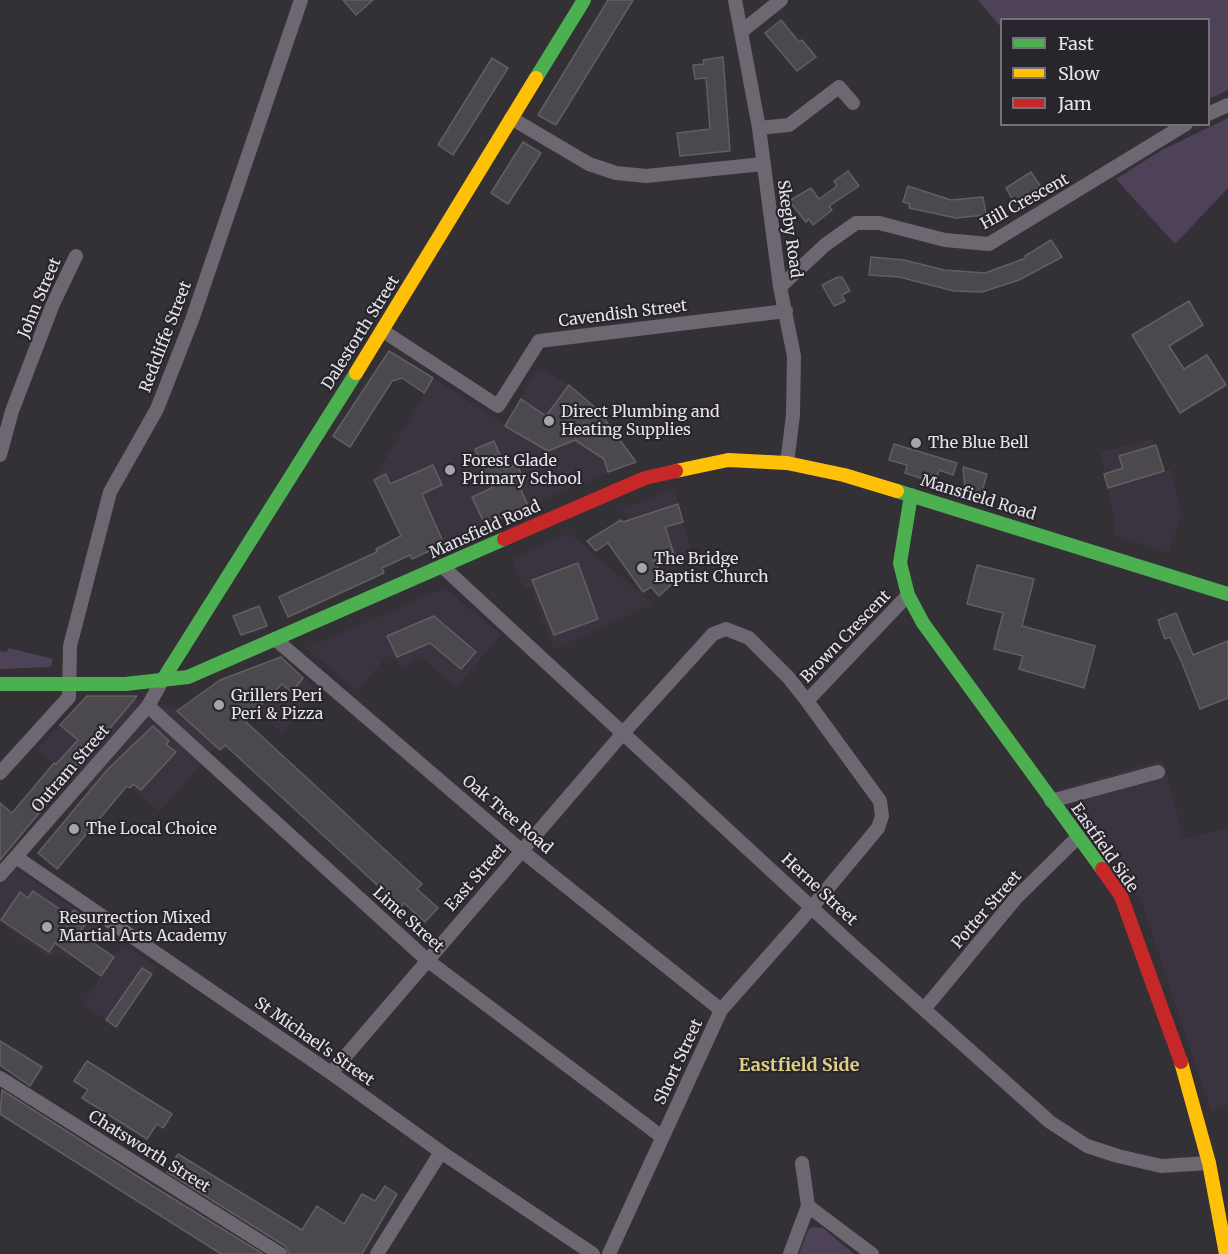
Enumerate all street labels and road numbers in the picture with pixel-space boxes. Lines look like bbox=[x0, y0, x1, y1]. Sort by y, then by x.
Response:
street label: Hill Crescent bbox=[978, 170, 1072, 234]
street label: Skegby Road bbox=[773, 179, 805, 279]
street label: John Street bbox=[14, 255, 66, 341]
street label: Dalestorth Street bbox=[318, 272, 404, 394]
street label: Redcliffe Street bbox=[136, 279, 196, 395]
street label: Cavendish Street bbox=[558, 297, 688, 331]
street label: Mansfield Road bbox=[918, 471, 1038, 525]
street label: Mansfield Road bbox=[426, 497, 544, 563]
street label: Brown Crescent bbox=[797, 587, 895, 687]
street label: Outram Street bbox=[28, 722, 114, 816]
street label: Oak Tree Road bbox=[458, 772, 556, 858]
street label: Eastfield Side bbox=[1066, 800, 1142, 896]
street label: East Street bbox=[442, 840, 510, 916]
street label: Herne Street bbox=[777, 850, 861, 930]
street label: Potter Street bbox=[948, 867, 1026, 953]
street label: Lime Street bbox=[369, 883, 447, 957]
street label: St Michael's Street bbox=[251, 994, 377, 1090]
street label: Short Street bbox=[651, 1016, 707, 1108]
street label: Chatsworth Street bbox=[85, 1107, 213, 1197]

